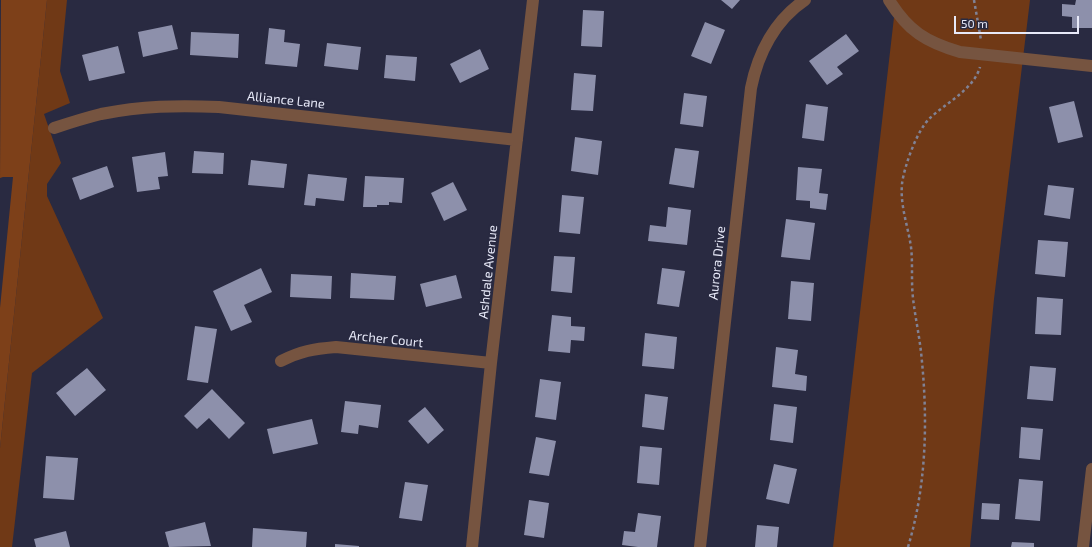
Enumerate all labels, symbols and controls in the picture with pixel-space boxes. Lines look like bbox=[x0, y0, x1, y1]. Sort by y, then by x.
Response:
scale bar bbox=[956, 8, 1081, 34]
text: 50 m bbox=[961, 16, 988, 30]
street label: Alliance Lane bbox=[246, 88, 326, 112]
street label: Ashdale Avenue bbox=[475, 224, 501, 320]
street label: Aurora Drive bbox=[705, 225, 729, 301]
street label: Archer Court bbox=[348, 327, 424, 351]

